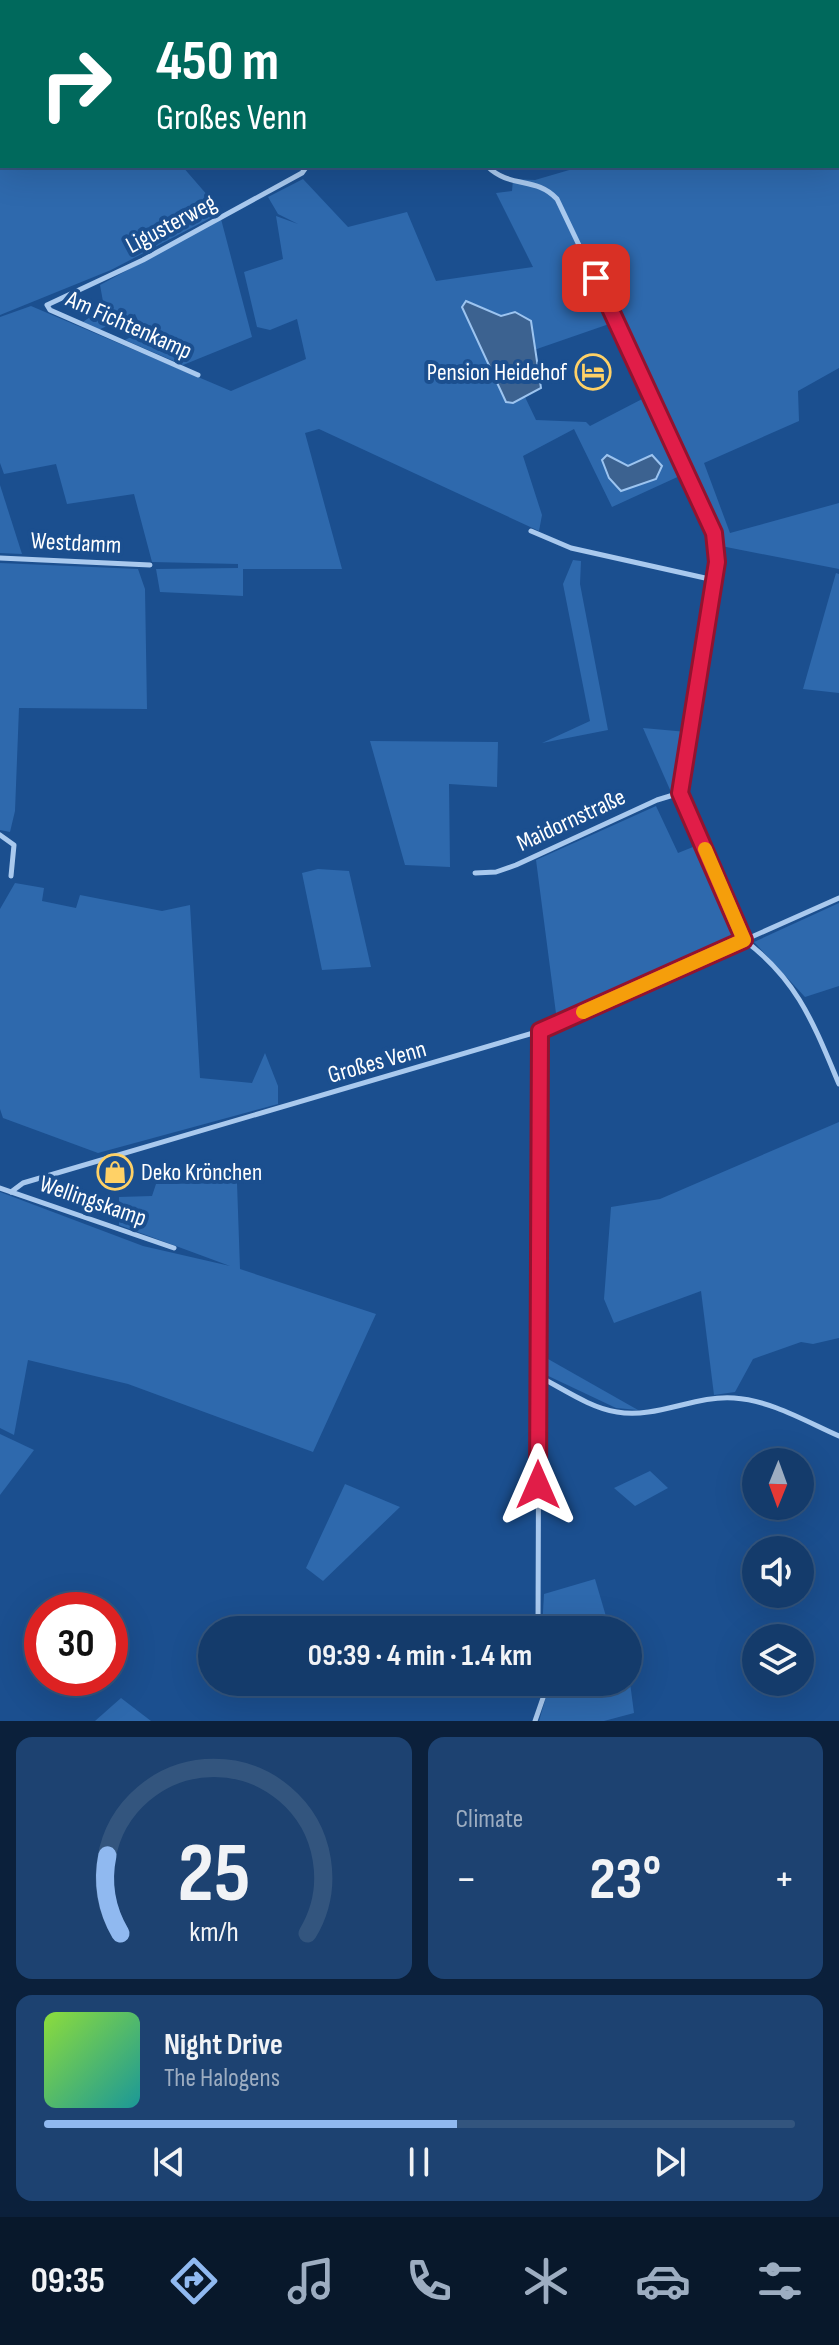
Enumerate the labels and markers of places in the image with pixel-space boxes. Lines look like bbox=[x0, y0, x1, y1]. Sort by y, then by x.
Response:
pin bbox=[562, 244, 630, 312]
hotel icon: Pension Heidehof bbox=[574, 353, 612, 391]
place label: Pension Heidehof bbox=[427, 358, 568, 387]
shop icon: Deko Krönchen bbox=[96, 1153, 134, 1191]
place label: Deko Krönchen bbox=[141, 1158, 262, 1187]

